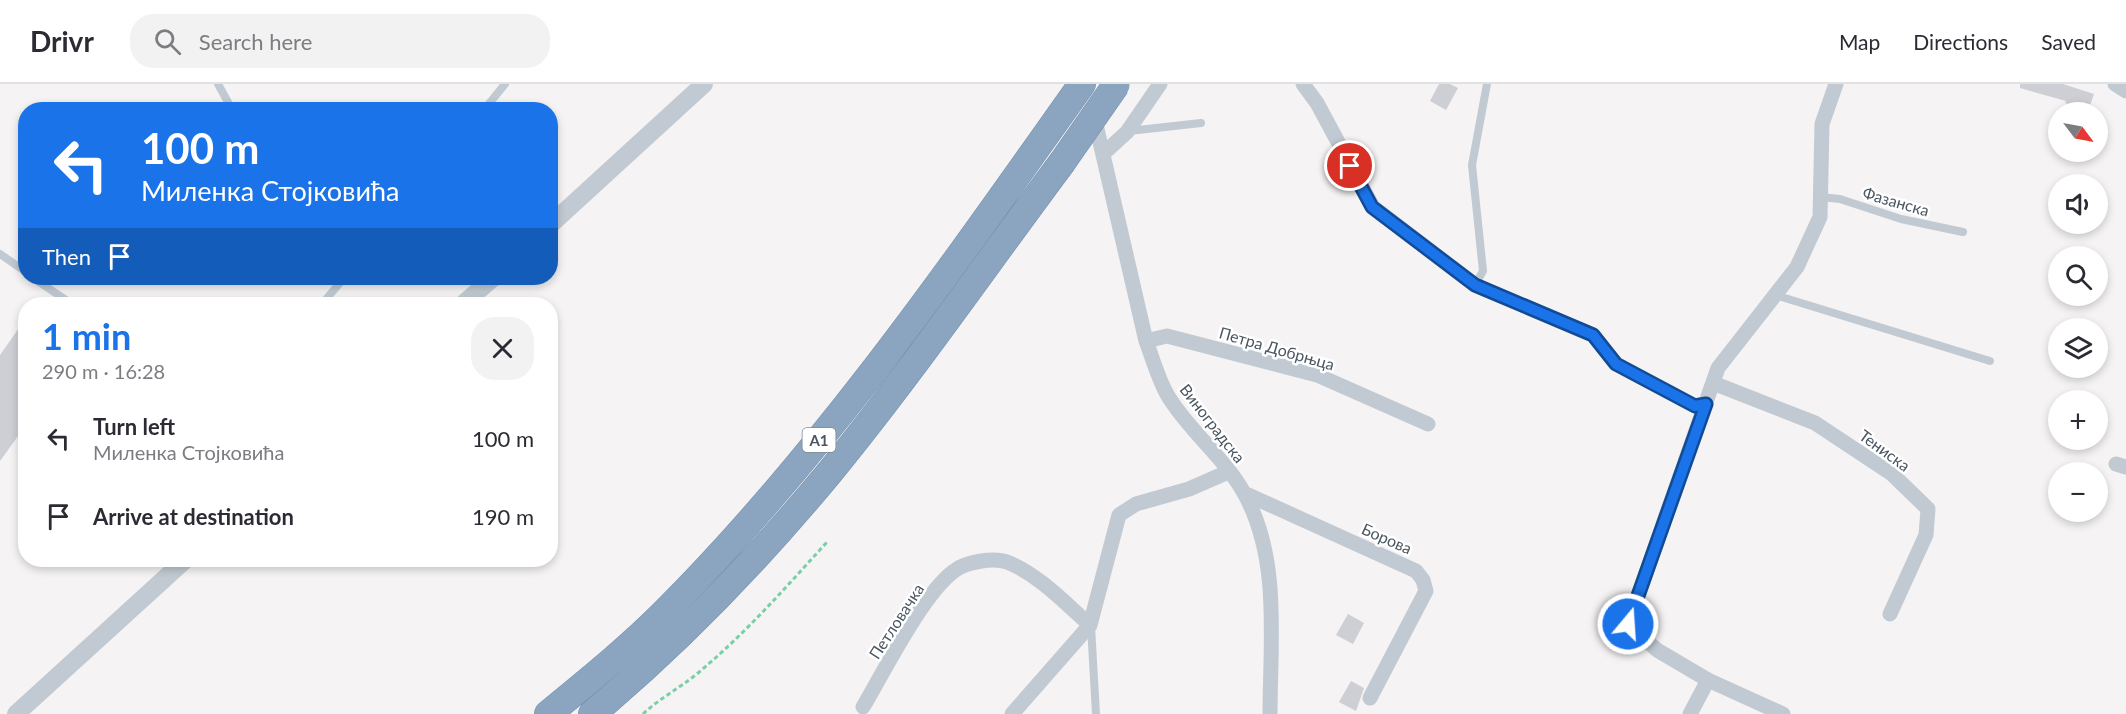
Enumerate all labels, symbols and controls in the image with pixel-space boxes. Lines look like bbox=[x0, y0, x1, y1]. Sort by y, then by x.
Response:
search box bbox=[130, 14, 550, 68]
text: Drivr bbox=[30, 24, 94, 58]
icon: search bbox=[151, 25, 184, 58]
text: Search here bbox=[199, 28, 312, 55]
text: Map bbox=[1839, 29, 1880, 54]
text: Directions bbox=[1913, 29, 2008, 54]
text: Saved bbox=[2041, 29, 2096, 54]
north arrow bbox=[2048, 102, 2108, 162]
map controls bbox=[2048, 102, 2108, 522]
text: 100 m bbox=[141, 123, 259, 173]
icon: left bbox=[42, 126, 120, 204]
pin bbox=[1324, 140, 1375, 191]
icon: arrive bbox=[1333, 149, 1366, 182]
text: Миленка Стојковића bbox=[141, 174, 399, 207]
button: sound bbox=[2048, 174, 2108, 234]
street label: Фазанска bbox=[1861, 182, 1931, 220]
icon: arrive bbox=[103, 240, 136, 273]
text: Then bbox=[42, 243, 91, 270]
button: search bbox=[2048, 246, 2108, 306]
text: 1 min bbox=[42, 314, 131, 358]
button: close bbox=[471, 317, 534, 380]
button: layers bbox=[2048, 318, 2108, 378]
street label: Петра Добрњца bbox=[1217, 322, 1337, 374]
text: 290 m · 16:28 bbox=[42, 359, 165, 383]
street label: Виноградска bbox=[1176, 380, 1250, 466]
button: + bbox=[2048, 390, 2108, 450]
text: Turn left bbox=[93, 413, 175, 440]
icon: left bbox=[42, 422, 75, 455]
text: 100 m bbox=[472, 425, 534, 452]
street label: Тениска bbox=[1856, 425, 1914, 475]
road number: A1 bbox=[802, 428, 836, 452]
text: Миленка Стојковића bbox=[93, 440, 284, 464]
button: − bbox=[2048, 462, 2108, 522]
icon: arrive bbox=[42, 500, 75, 533]
text: Arrive at destination bbox=[93, 503, 294, 530]
text: 190 m bbox=[472, 503, 534, 530]
street label: Борова bbox=[1359, 519, 1415, 557]
street label: Петловачка bbox=[865, 580, 927, 662]
position arrow bbox=[1596, 592, 1660, 656]

